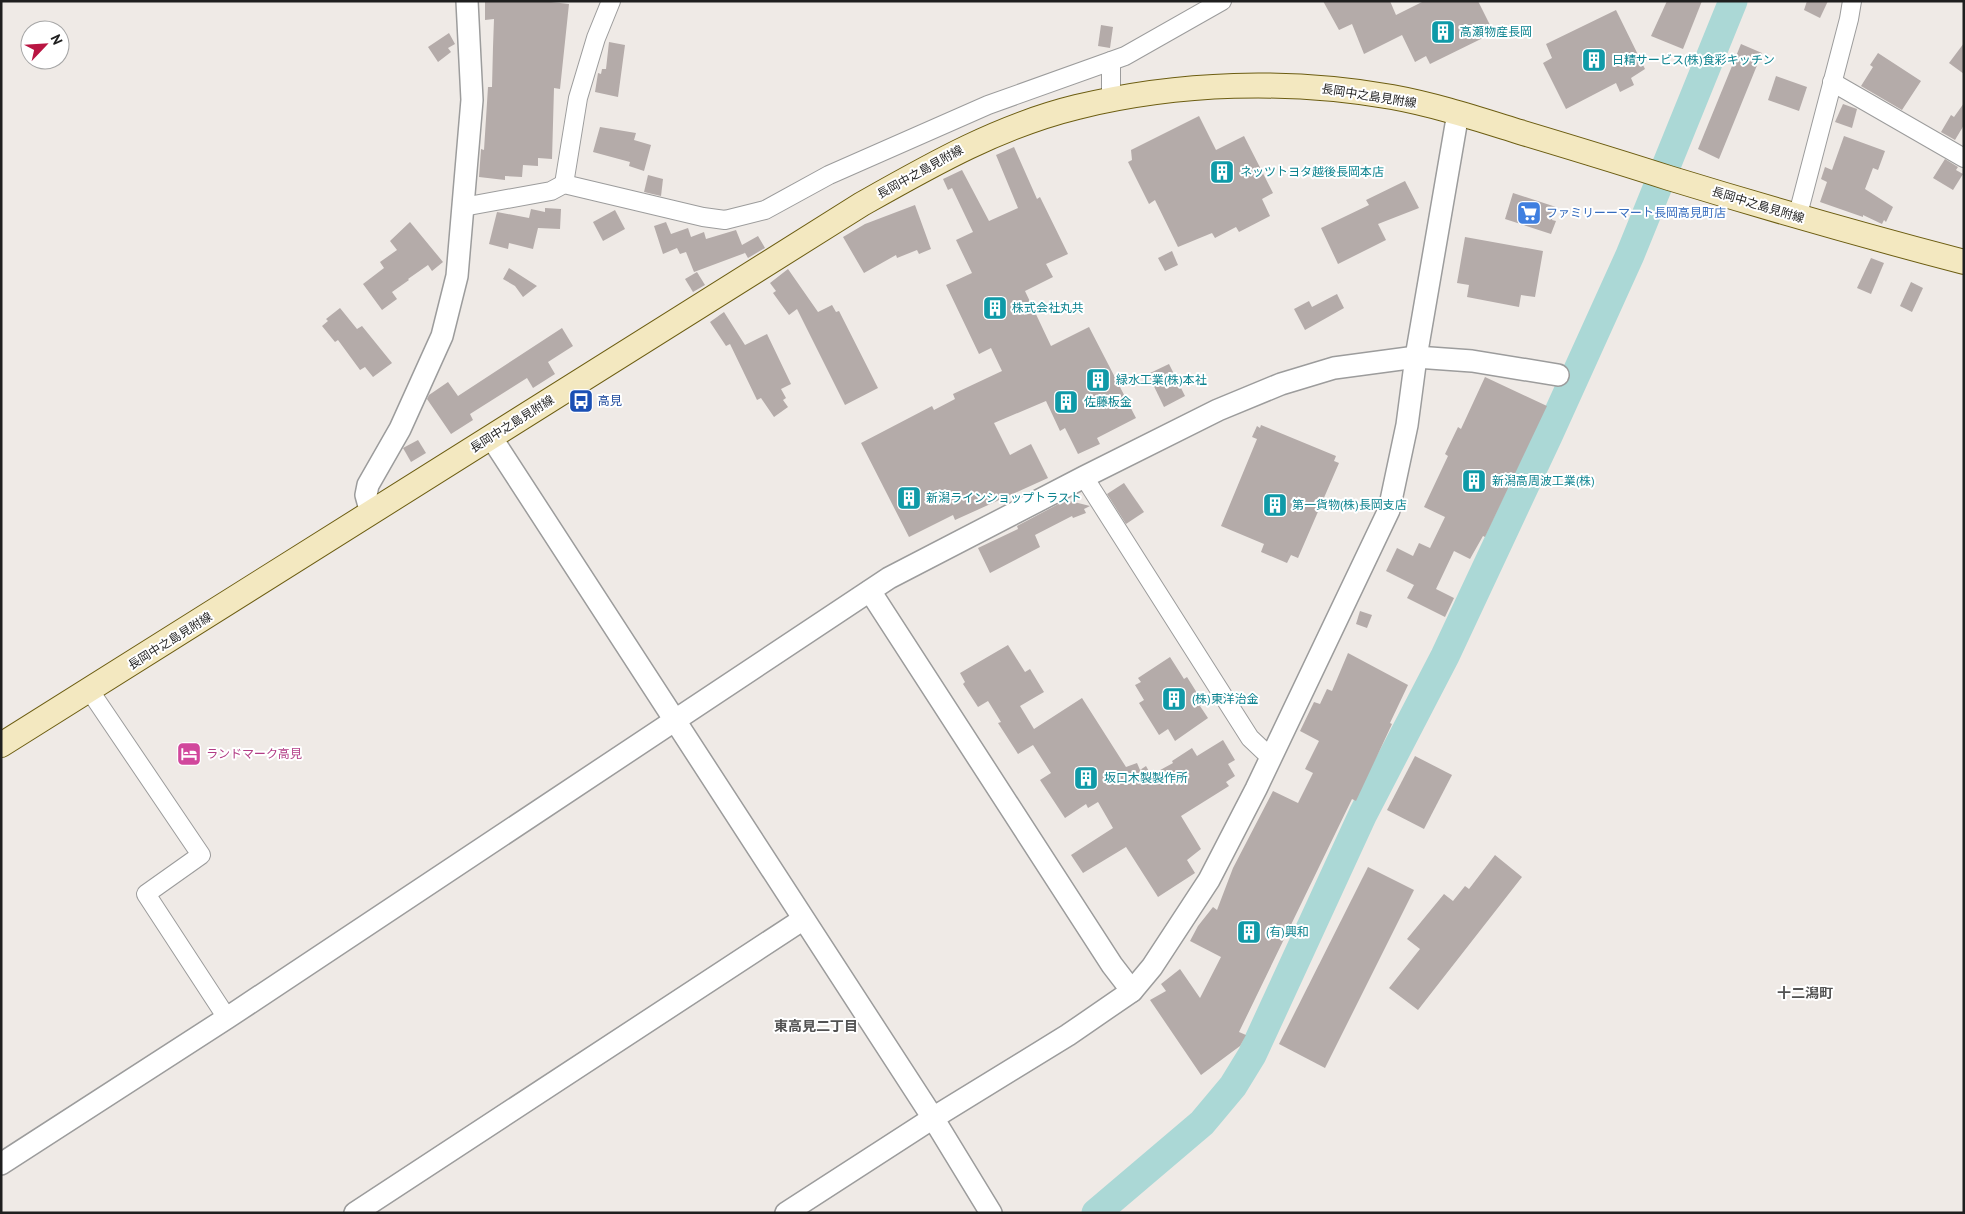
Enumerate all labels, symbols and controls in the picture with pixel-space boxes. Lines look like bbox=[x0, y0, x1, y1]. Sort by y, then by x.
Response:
building icon: 高瀬物産長岡 bbox=[1430, 19, 1456, 45]
north arrow bbox=[20, 20, 70, 70]
place label: 高瀬物産長岡 bbox=[1460, 24, 1532, 39]
text: N bbox=[47, 32, 67, 47]
building icon: 日精サービス(株)食彩キッチン bbox=[1581, 47, 1607, 73]
place label: 日精サービス(株)食彩キッチン bbox=[1612, 52, 1775, 67]
street label: 長岡中之島見附線 bbox=[1320, 81, 1418, 110]
street label: 長岡中之島見附線 bbox=[874, 142, 965, 201]
building icon: ネッツトヨタ越後長岡本店 bbox=[1209, 159, 1235, 185]
place label: ネッツトヨタ越後長岡本店 bbox=[1240, 164, 1384, 179]
street label: 長岡中之島見附線 bbox=[1710, 183, 1806, 226]
supermarket icon: ファミリーーマート長岡高見町店 bbox=[1516, 200, 1542, 226]
place label: ファミリーーマート長岡高見町店 bbox=[1546, 205, 1726, 220]
building icon: 株式会社丸共 bbox=[982, 295, 1008, 321]
place label: 株式会社丸共 bbox=[1012, 300, 1084, 315]
building icon: 緑水工業(株)本社 bbox=[1085, 367, 1111, 393]
place label: 緑水工業(株)本社 bbox=[1116, 372, 1207, 387]
bus stop icon: 高見 bbox=[568, 388, 594, 414]
building icon: 佐藤板金 bbox=[1053, 389, 1079, 415]
street label: 長岡中之島見附線 bbox=[467, 392, 556, 455]
place label: 高見 bbox=[598, 393, 622, 408]
place label: 佐藤板金 bbox=[1084, 394, 1132, 409]
building icon: 新潟高周波工業(株) bbox=[1461, 468, 1487, 494]
place label: 新潟高周波工業(株) bbox=[1492, 473, 1595, 488]
building icon: 新潟ラインショップトラスト bbox=[896, 485, 922, 511]
place label: 新潟ラインショップトラスト bbox=[926, 490, 1082, 505]
building icon: 第一貨物(株)長岡支店 bbox=[1262, 492, 1288, 518]
place label: 第一貨物(株)長岡支店 bbox=[1292, 497, 1407, 512]
street label: 長岡中之島見附線 bbox=[125, 609, 214, 672]
building icon: (株)東洋治金 bbox=[1161, 686, 1187, 712]
place label: (株)東洋治金 bbox=[1192, 691, 1259, 706]
hotel icon: ランドマーク高見 bbox=[176, 741, 202, 767]
place label: ランドマーク高見 bbox=[206, 746, 302, 761]
building icon: 坂口木製製作所 bbox=[1073, 765, 1099, 791]
place label: 坂口木製製作所 bbox=[1104, 770, 1188, 785]
building icon: (有)興和 bbox=[1236, 919, 1262, 945]
place label: (有)興和 bbox=[1266, 924, 1309, 939]
district label: 十二潟町 bbox=[1777, 984, 1833, 1002]
district label: 東高見二丁目 bbox=[774, 1017, 858, 1035]

